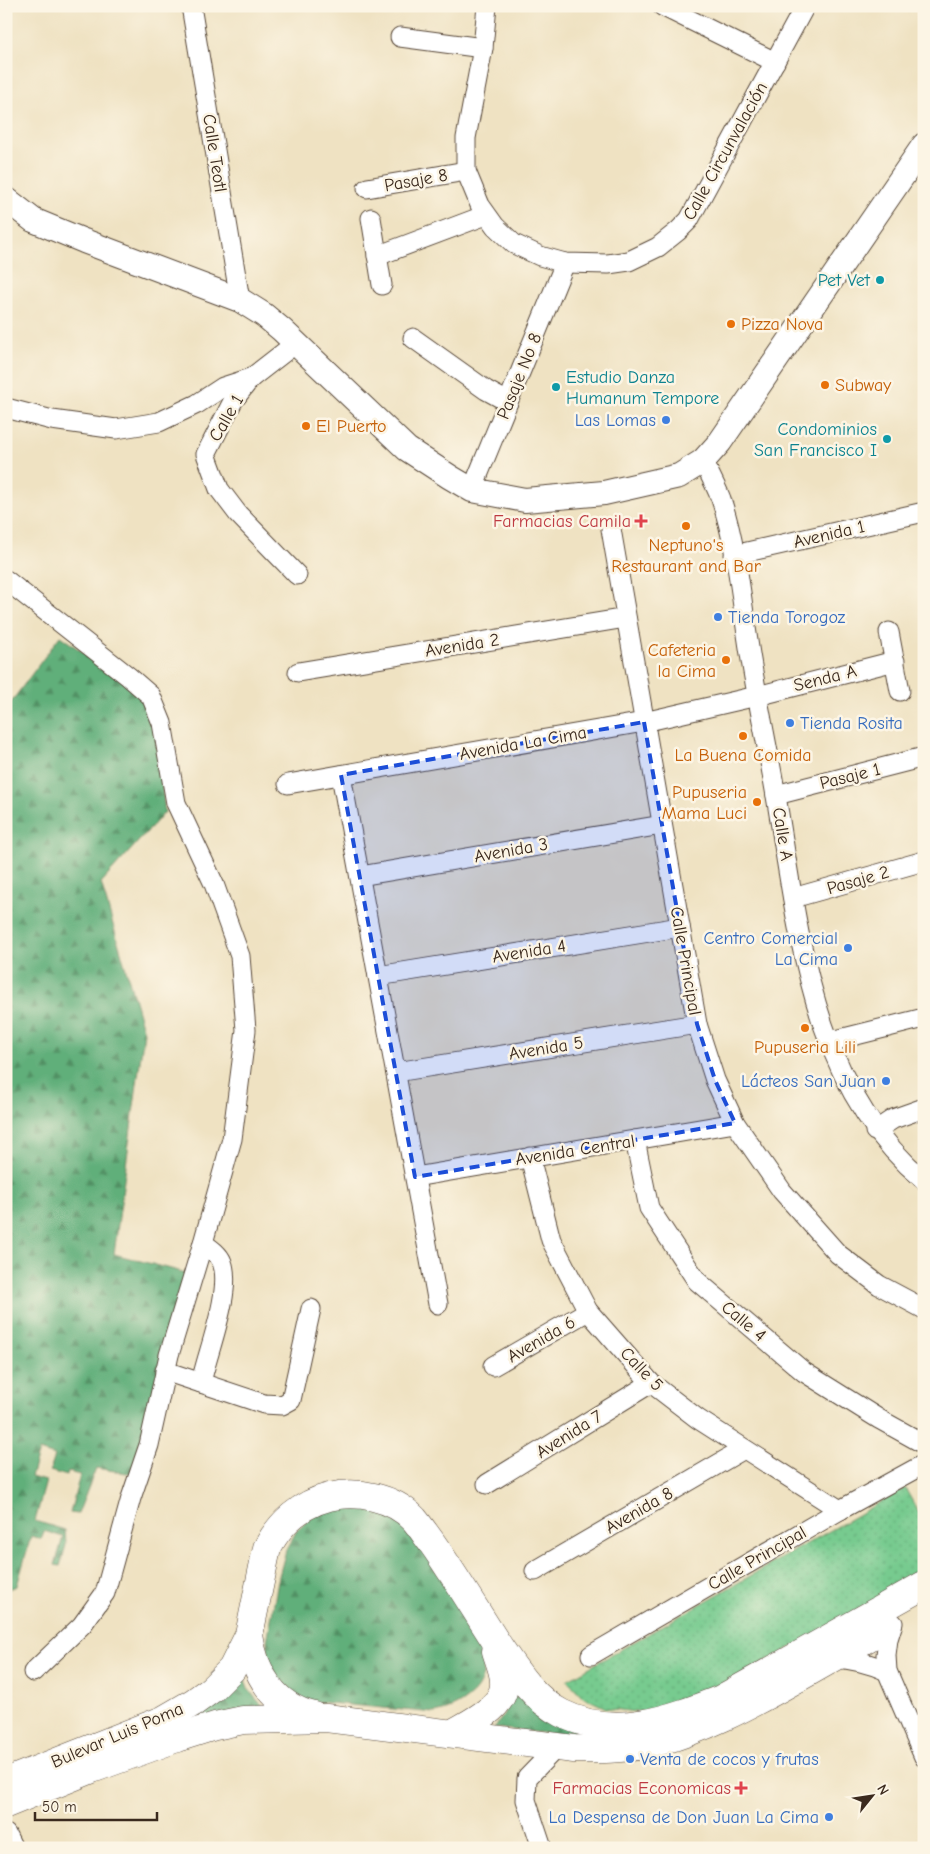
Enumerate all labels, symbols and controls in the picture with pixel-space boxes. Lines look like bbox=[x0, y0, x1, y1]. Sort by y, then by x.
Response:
street label: Calle Circunvalación bbox=[679, 78, 772, 224]
street label: Calle Teotl bbox=[198, 113, 231, 194]
street label: Pasaje 8 bbox=[383, 165, 449, 196]
place label: Pet Vet bbox=[818, 270, 871, 291]
marker: Pet Vet bbox=[874, 274, 886, 286]
place label: Pizza Nova bbox=[741, 314, 823, 335]
marker: Pizza Nova bbox=[725, 318, 737, 330]
street label: Pasaje No 8 bbox=[493, 330, 546, 422]
place label: Estudio Danza Humanum Tempore bbox=[566, 367, 719, 409]
place label: Subway bbox=[835, 375, 892, 396]
marker: Subway bbox=[819, 379, 831, 391]
marker: Estudio Danza Humanum Tempore bbox=[550, 381, 562, 393]
street label: Calle 1 bbox=[205, 391, 248, 445]
place label: Las Lomas bbox=[575, 410, 656, 431]
marker: Las Lomas bbox=[660, 414, 672, 426]
place label: El Puerto bbox=[316, 416, 386, 437]
place label: Condominios San Francisco I bbox=[754, 419, 877, 461]
marker: El Puerto bbox=[300, 420, 312, 432]
marker: Condominios San Francisco I bbox=[881, 433, 893, 445]
place label: Farmacias Camila bbox=[493, 511, 631, 532]
marker: Farmacias Camila bbox=[635, 515, 647, 527]
street label: Avenida 1 bbox=[791, 516, 867, 553]
marker: Neptuno's Restaurant and Bar bbox=[680, 520, 692, 532]
place label: Neptuno's Restaurant and Bar bbox=[611, 535, 762, 577]
place label: Tienda Torogoz bbox=[728, 607, 845, 628]
marker: Tienda Torogoz bbox=[712, 611, 724, 623]
street label: Avenida 2 bbox=[423, 629, 501, 662]
place label: Cafeteria la Cima bbox=[648, 640, 716, 682]
marker: Cafeteria la Cima bbox=[720, 654, 732, 666]
street label: Senda A bbox=[791, 661, 859, 696]
place label: Tienda Rosita bbox=[800, 713, 903, 734]
marker: Tienda Rosita bbox=[784, 717, 796, 729]
street label: Avenida La Cima bbox=[458, 722, 588, 765]
marker: La Buena Comida bbox=[737, 730, 749, 742]
place label: La Buena Comida bbox=[675, 745, 812, 766]
street label: Pasaje 1 bbox=[818, 759, 883, 794]
place label: Pupuseria Mama Luci bbox=[662, 782, 747, 824]
marker: Pupuseria Mama Luci bbox=[751, 796, 763, 808]
street label: Calle A bbox=[768, 806, 797, 862]
street label: Avenida 3 bbox=[473, 834, 550, 867]
street label: Pasaje 2 bbox=[824, 862, 892, 899]
street label: Calle Principal bbox=[666, 905, 705, 1017]
place label: Centro Comercial La Cima bbox=[703, 928, 838, 970]
street label: Avenida 4 bbox=[491, 935, 567, 968]
marker: Centro Comercial La Cima bbox=[842, 942, 854, 954]
marker: Pupuseria Lili bbox=[799, 1022, 811, 1034]
street label: Avenida 5 bbox=[507, 1032, 585, 1065]
place label: Pupuseria Lili bbox=[754, 1037, 856, 1058]
place label: Lácteos San Juan bbox=[741, 1071, 876, 1092]
marker: Lácteos San Juan bbox=[880, 1075, 892, 1087]
street label: Avenida Central bbox=[514, 1131, 636, 1170]
street label: Calle 4 bbox=[717, 1297, 770, 1346]
street label: Avenida 6 bbox=[503, 1312, 579, 1367]
street label: Calle 5 bbox=[616, 1343, 668, 1396]
street label: Avenida 7 bbox=[532, 1406, 607, 1463]
street label: Avenida 8 bbox=[602, 1483, 677, 1538]
street label: Calle Principal bbox=[704, 1522, 810, 1595]
street label: Bulevar Luis Poma bbox=[48, 1698, 186, 1773]
place label: Venta de cocos y frutas bbox=[640, 1749, 819, 1770]
marker: Venta de cocos y frutas bbox=[624, 1753, 636, 1765]
north arrow bbox=[848, 1772, 898, 1822]
place label: Farmacias Economicas bbox=[553, 1778, 731, 1799]
marker: Farmacias Economicas bbox=[735, 1782, 747, 1794]
text: N bbox=[873, 1782, 892, 1798]
scale bar bbox=[35, 1789, 158, 1821]
text: 50 m bbox=[42, 1798, 77, 1816]
place label: La Despensa de Don Juan La Cima bbox=[549, 1807, 819, 1828]
marker: La Despensa de Don Juan La Cima bbox=[823, 1811, 835, 1823]

